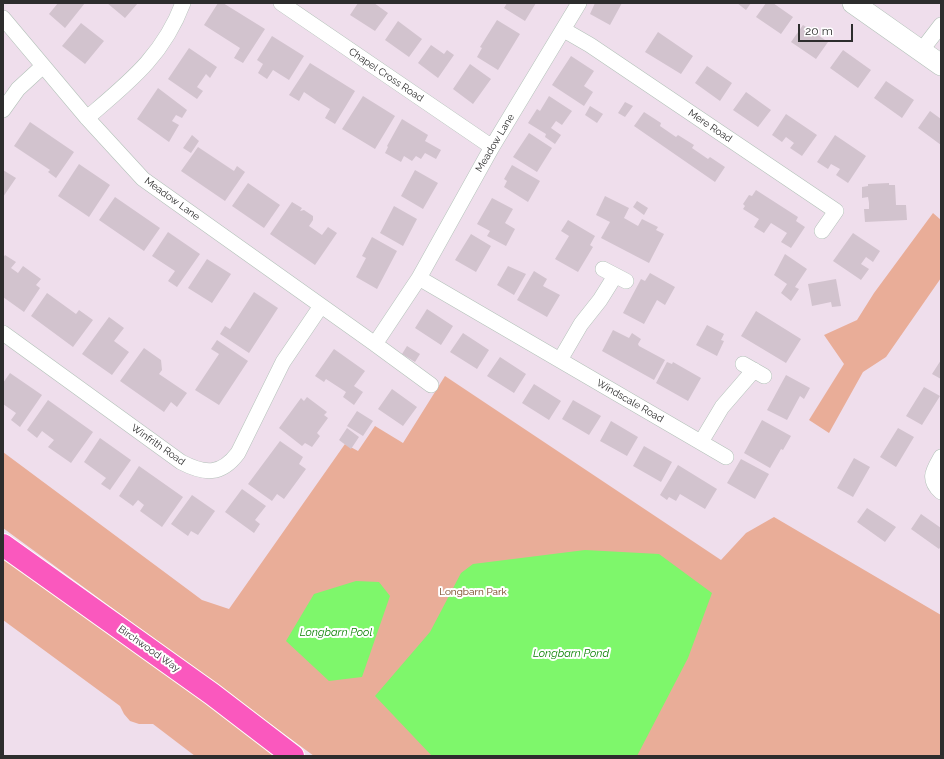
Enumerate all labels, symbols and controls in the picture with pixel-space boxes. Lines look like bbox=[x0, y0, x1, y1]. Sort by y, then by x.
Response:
scale bar bbox=[800, 16, 855, 42]
text: 20 m bbox=[805, 24, 833, 38]
street label: Chapel Cross Road bbox=[346, 45, 426, 105]
street label: Mere Road bbox=[686, 107, 734, 145]
street label: Meadow Lane bbox=[473, 112, 517, 174]
street label: Meadow Lane bbox=[142, 175, 202, 223]
street label: Windscale Road bbox=[594, 377, 666, 425]
street label: Winfrith Road bbox=[129, 422, 187, 468]
park label: Longbarn Park bbox=[439, 586, 507, 598]
street label: Birchwood Way bbox=[116, 623, 182, 675]
water label: Longbarn Pool bbox=[300, 626, 372, 640]
water label: Longbarn Pond bbox=[533, 647, 609, 661]

